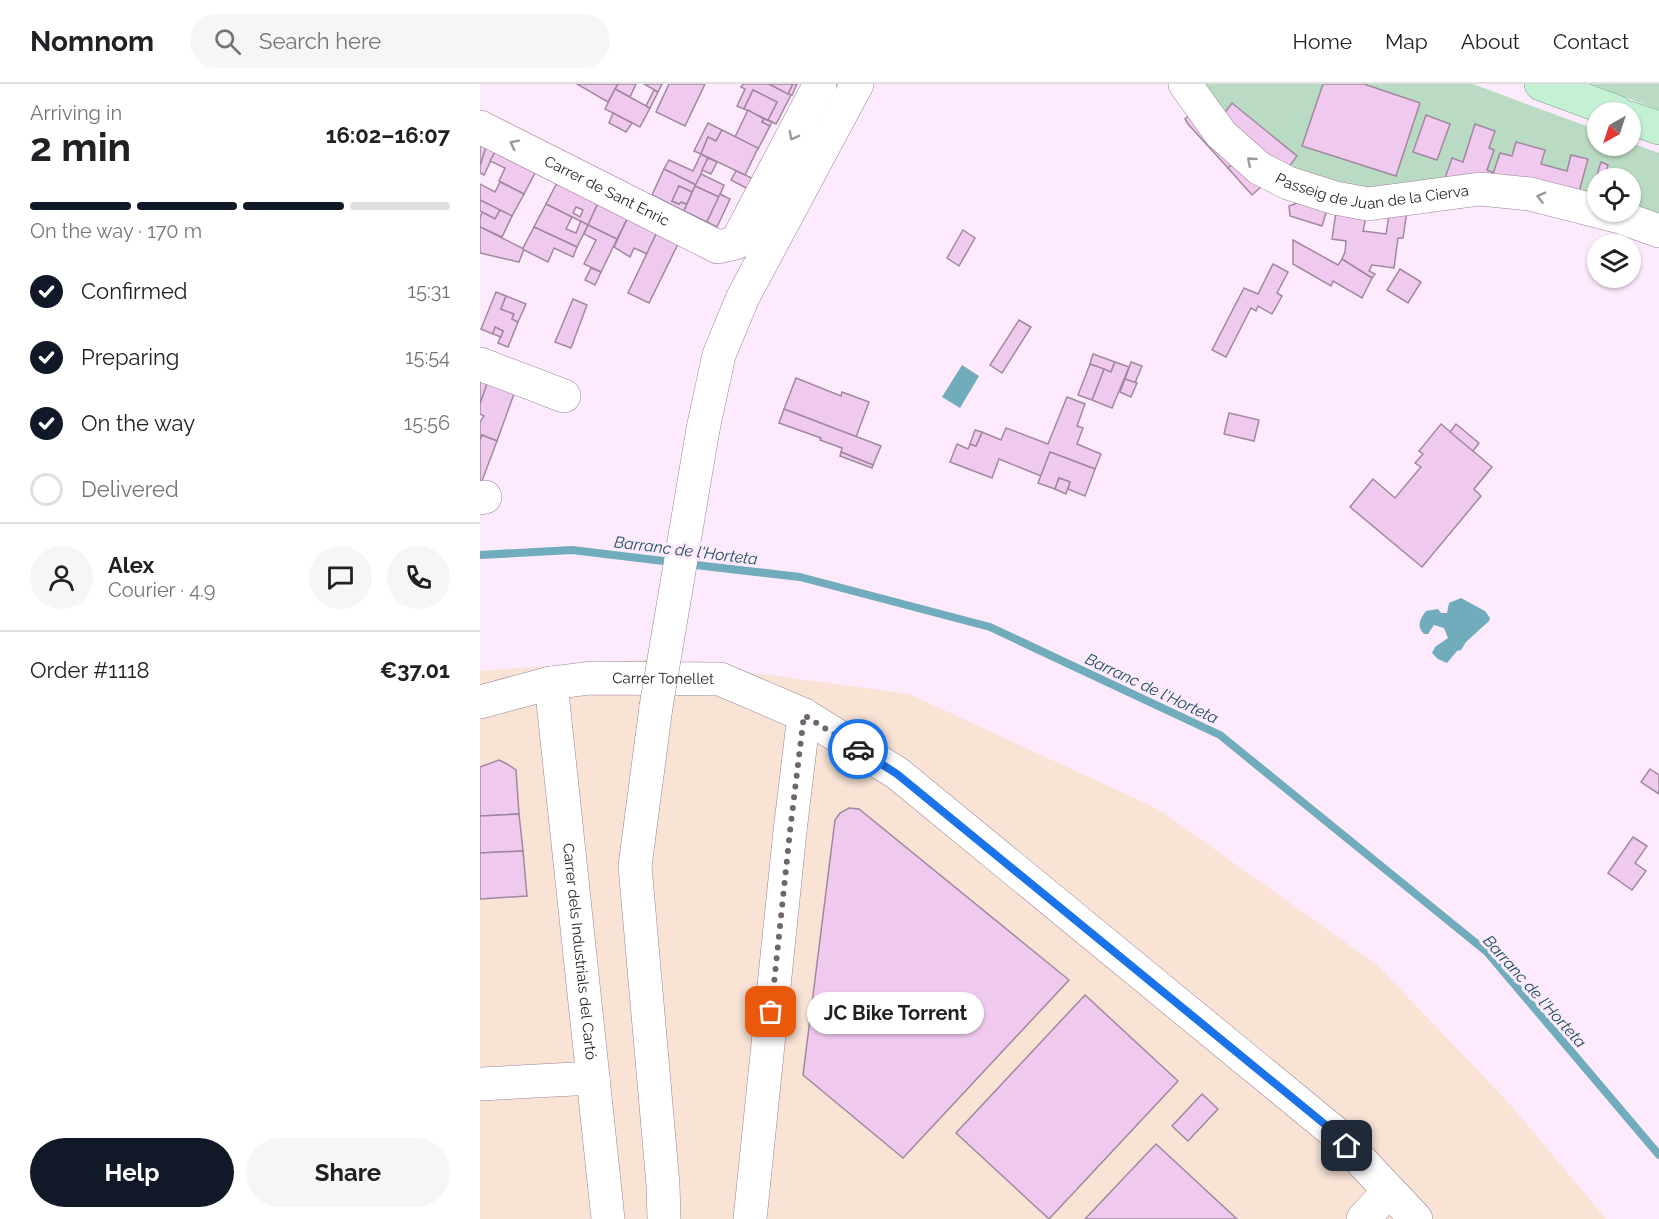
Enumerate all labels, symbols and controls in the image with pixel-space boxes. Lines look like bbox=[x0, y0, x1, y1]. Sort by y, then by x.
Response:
search box bbox=[190, 14, 610, 68]
text: Nomnom bbox=[30, 25, 154, 58]
icon: search bbox=[211, 25, 244, 58]
text: Search here bbox=[259, 28, 381, 54]
text: Home bbox=[1293, 29, 1352, 54]
text: Map bbox=[1385, 29, 1428, 54]
text: About bbox=[1461, 29, 1520, 54]
text: Contact bbox=[1553, 29, 1629, 54]
text: Arriving in bbox=[30, 101, 122, 125]
north arrow bbox=[1587, 102, 1641, 156]
map controls bbox=[1587, 102, 1641, 288]
text: 16:02–16:07 bbox=[326, 122, 450, 148]
text: 2 min bbox=[30, 124, 131, 170]
one-way arrow bbox=[789, 129, 800, 140]
one-way arrow bbox=[509, 140, 520, 151]
street label: Carrer de Sant Enric bbox=[541, 152, 672, 230]
one-way arrow bbox=[1247, 157, 1258, 168]
button: locate bbox=[1587, 168, 1641, 222]
street label: Passeig de Juan de la Cierva bbox=[1272, 169, 1470, 213]
one-way arrow bbox=[1536, 192, 1547, 204]
text: On the way · 170 m bbox=[30, 219, 202, 243]
button: layers bbox=[1587, 234, 1641, 288]
icon: check bbox=[30, 275, 63, 308]
text: Confirmed bbox=[81, 278, 188, 304]
text: 15:31 bbox=[408, 279, 450, 303]
icon: check bbox=[30, 341, 63, 374]
text: Preparing bbox=[81, 344, 179, 370]
text: 15:54 bbox=[405, 345, 450, 369]
icon: check bbox=[30, 407, 63, 440]
text: On the way bbox=[81, 410, 195, 436]
text: 15:56 bbox=[404, 411, 450, 435]
text: Delivered bbox=[81, 476, 179, 502]
water label: Barranc de l'Horteta bbox=[613, 532, 759, 569]
button: person bbox=[30, 546, 93, 609]
button: chat bbox=[309, 546, 372, 609]
button: phone bbox=[387, 546, 450, 609]
text: Alex bbox=[108, 552, 154, 578]
text: Courier · 4.9 bbox=[108, 578, 216, 602]
water label: Barranc de l'Horteta bbox=[1082, 649, 1222, 728]
text: Order #1118 bbox=[30, 657, 150, 683]
text: €37.01 bbox=[380, 657, 450, 683]
street label: Carrer Tonellet bbox=[612, 669, 714, 688]
courier bbox=[828, 719, 888, 779]
icon: car bbox=[842, 733, 875, 766]
street label: Carrer dels Industrials del Cartó bbox=[559, 842, 600, 1061]
water label: Barranc de l'Horteta bbox=[1479, 931, 1590, 1052]
pin bbox=[745, 986, 796, 1037]
callout: JC Bike Torrent bbox=[807, 991, 984, 1033]
icon: bag bbox=[754, 995, 787, 1028]
text: JC Bike Torrent bbox=[824, 1001, 967, 1025]
pin bbox=[1321, 1120, 1372, 1171]
icon: home bbox=[1330, 1129, 1363, 1162]
button: Help bbox=[30, 1138, 234, 1207]
button: Share bbox=[246, 1138, 450, 1207]

